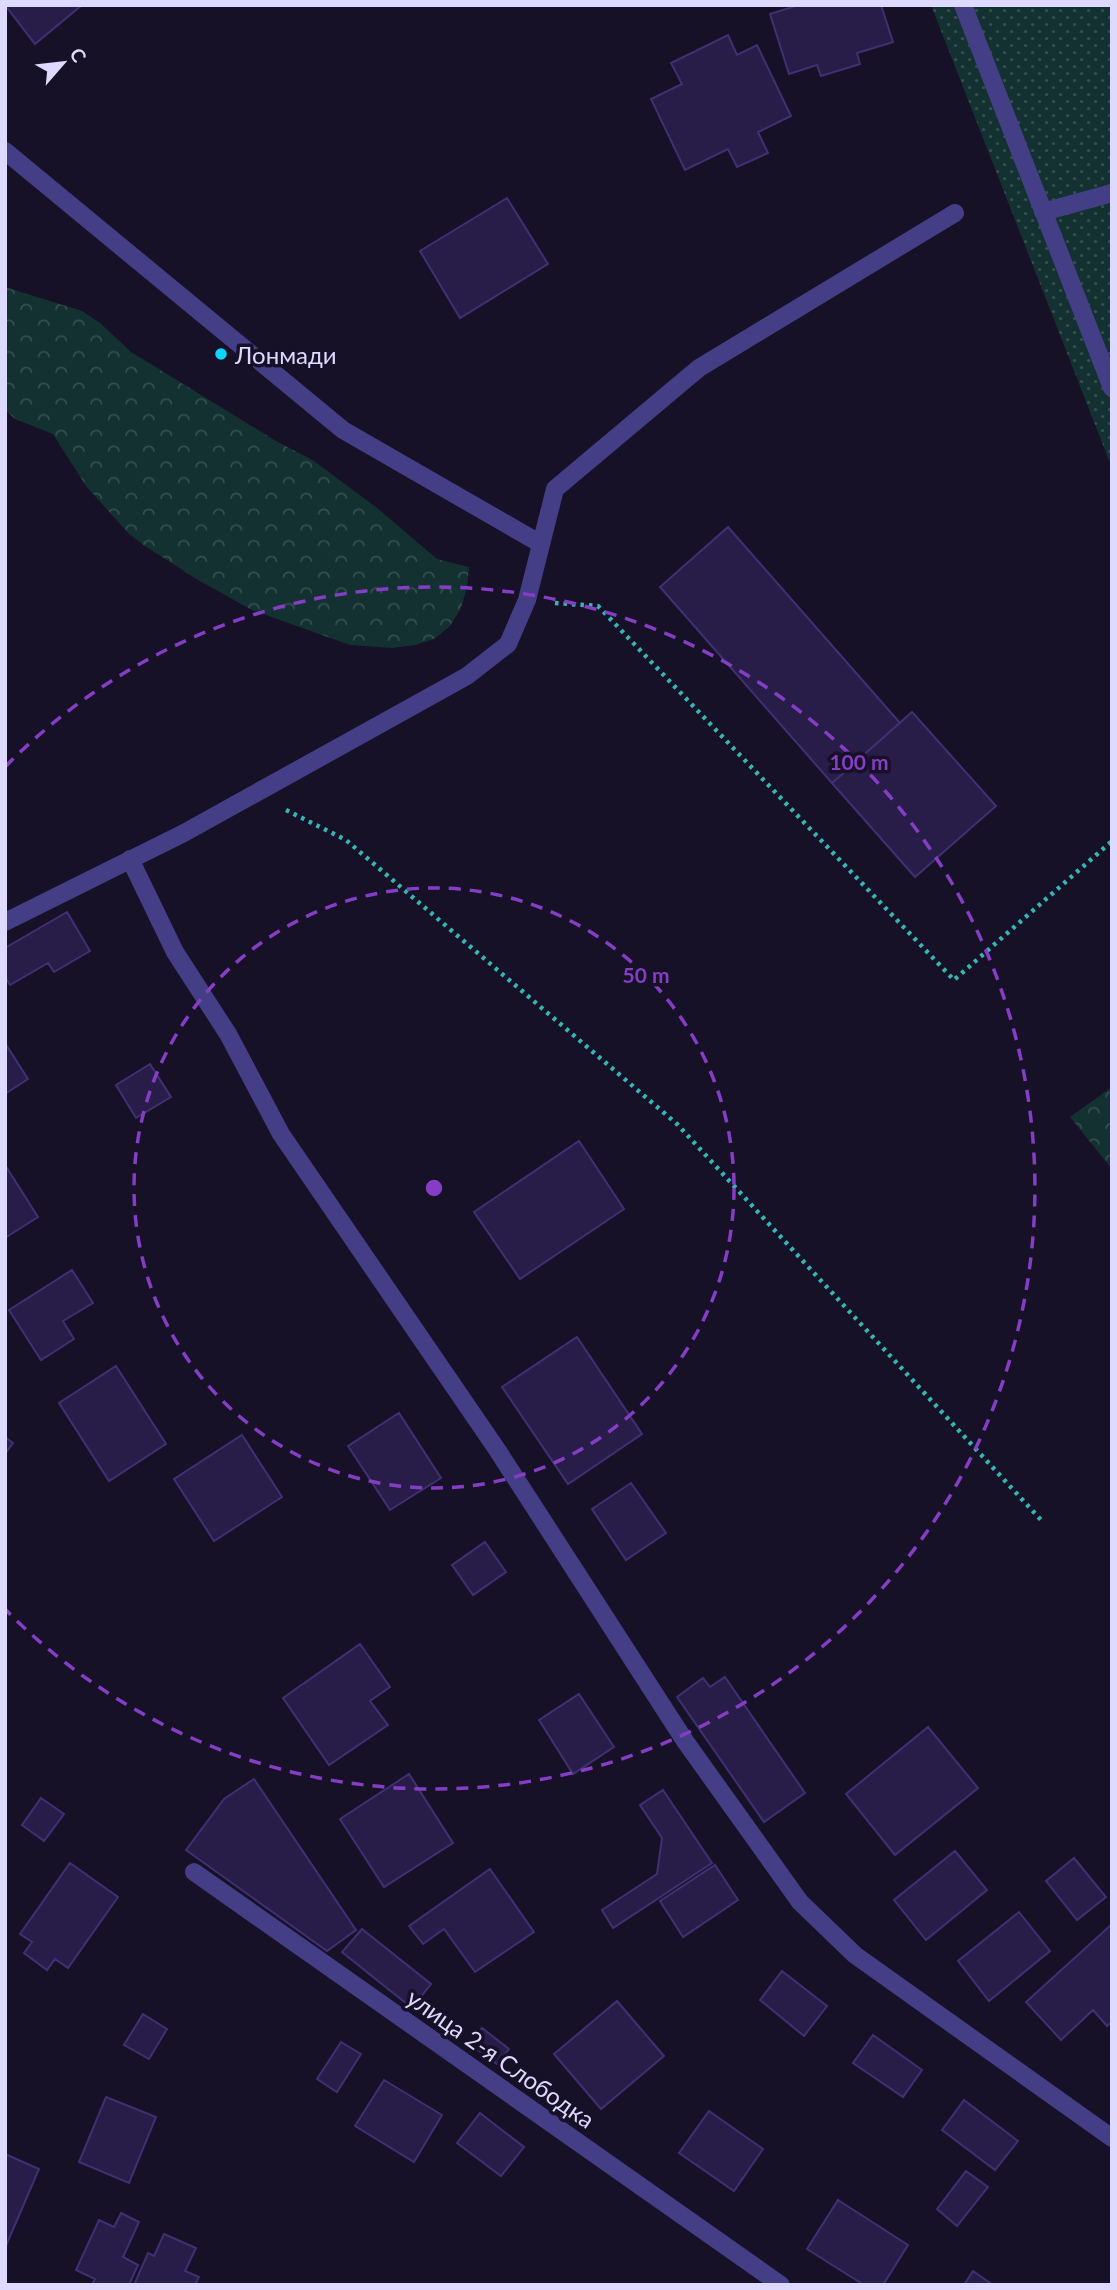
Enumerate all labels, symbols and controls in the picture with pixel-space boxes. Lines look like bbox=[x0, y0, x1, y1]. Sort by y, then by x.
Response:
north arrow bbox=[28, 28, 98, 98]
text: С bbox=[65, 44, 92, 66]
place label: Лонмади bbox=[234, 340, 337, 369]
marker: Лонмади bbox=[213, 346, 229, 362]
text: 100 m bbox=[829, 749, 889, 774]
text: 50 m bbox=[622, 962, 670, 987]
centre of rings bbox=[422, 1176, 446, 1200]
street label: улица 2-я Слободка bbox=[402, 1982, 600, 2134]

